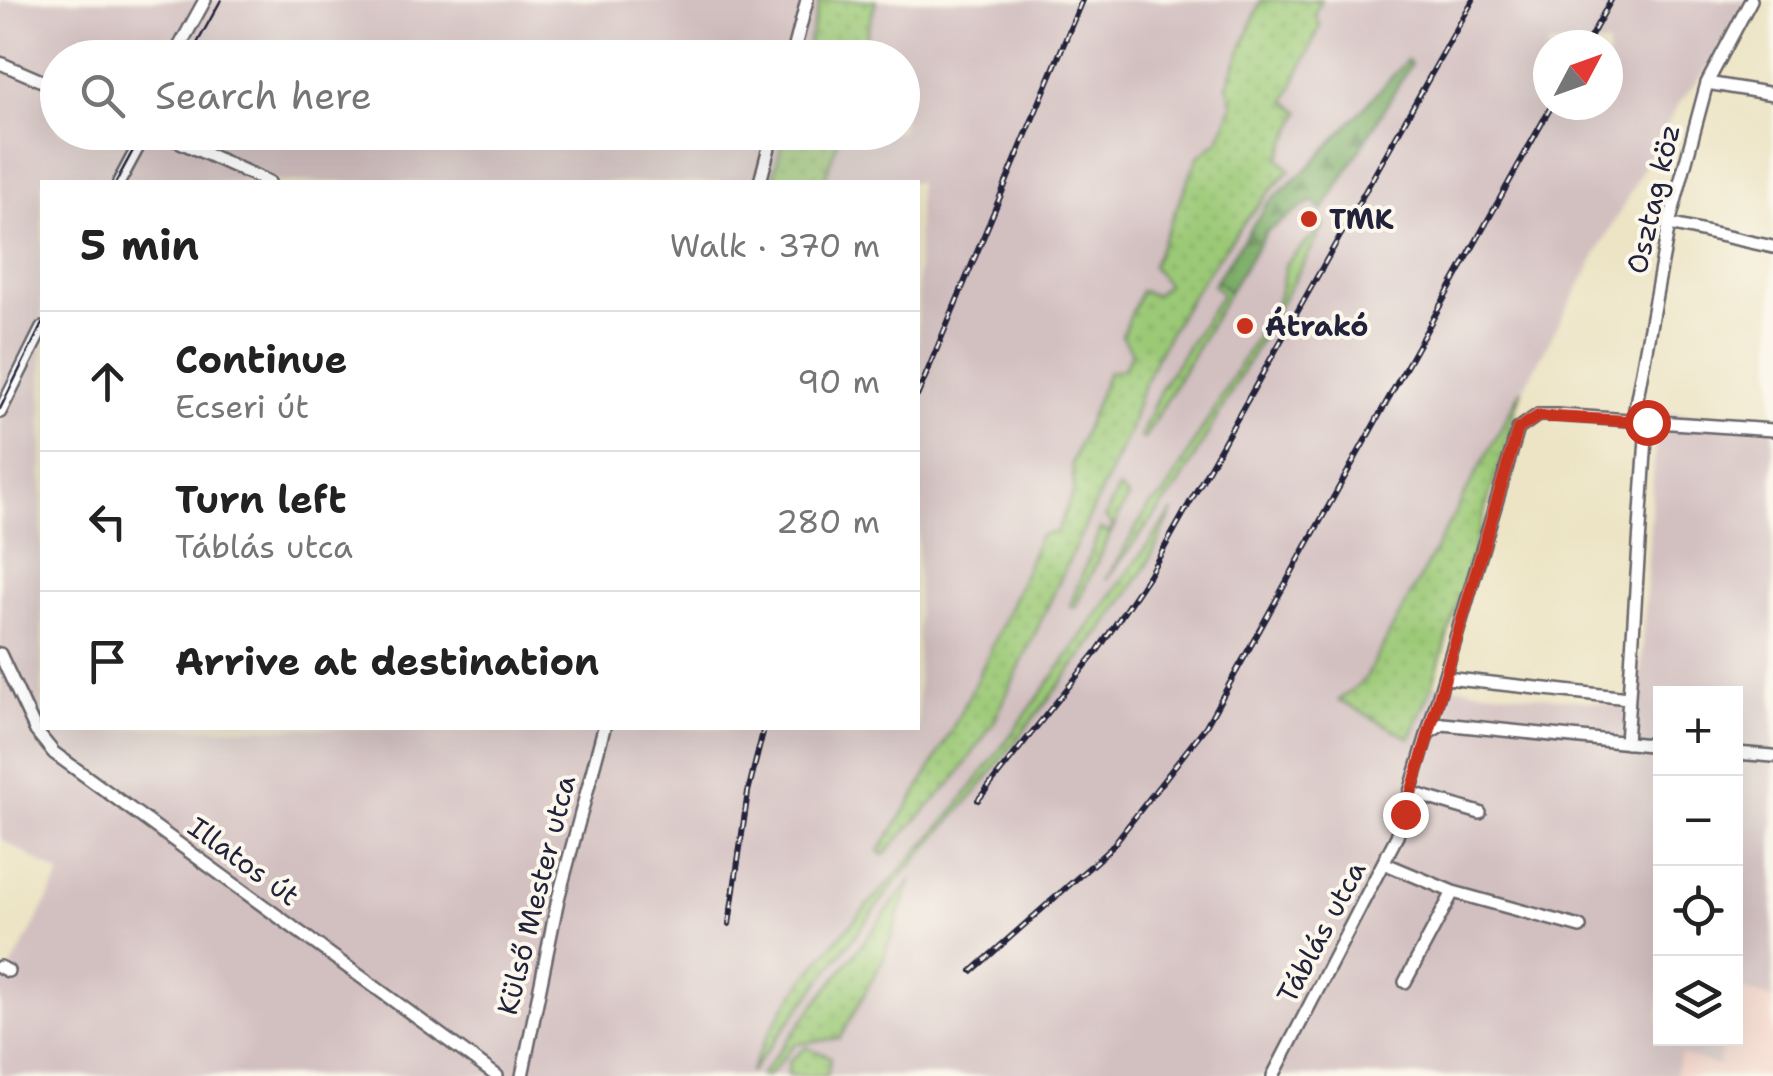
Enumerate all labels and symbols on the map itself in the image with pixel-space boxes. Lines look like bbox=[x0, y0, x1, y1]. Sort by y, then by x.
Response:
north arrow bbox=[1533, 30, 1623, 120]
street label: Osztag köz bbox=[1617, 120, 1689, 278]
place label: TMK bbox=[1329, 200, 1394, 238]
marker: TMK bbox=[1298, 208, 1320, 230]
place label: Átrakó bbox=[1265, 306, 1369, 345]
marker: Átrakó bbox=[1234, 315, 1256, 337]
route start bbox=[1625, 400, 1671, 446]
street label: Külső Mester utca bbox=[488, 771, 584, 1019]
route end bbox=[1383, 792, 1429, 838]
street label: Illatos út bbox=[181, 808, 307, 914]
street label: Táblás utca bbox=[1268, 854, 1374, 1010]

